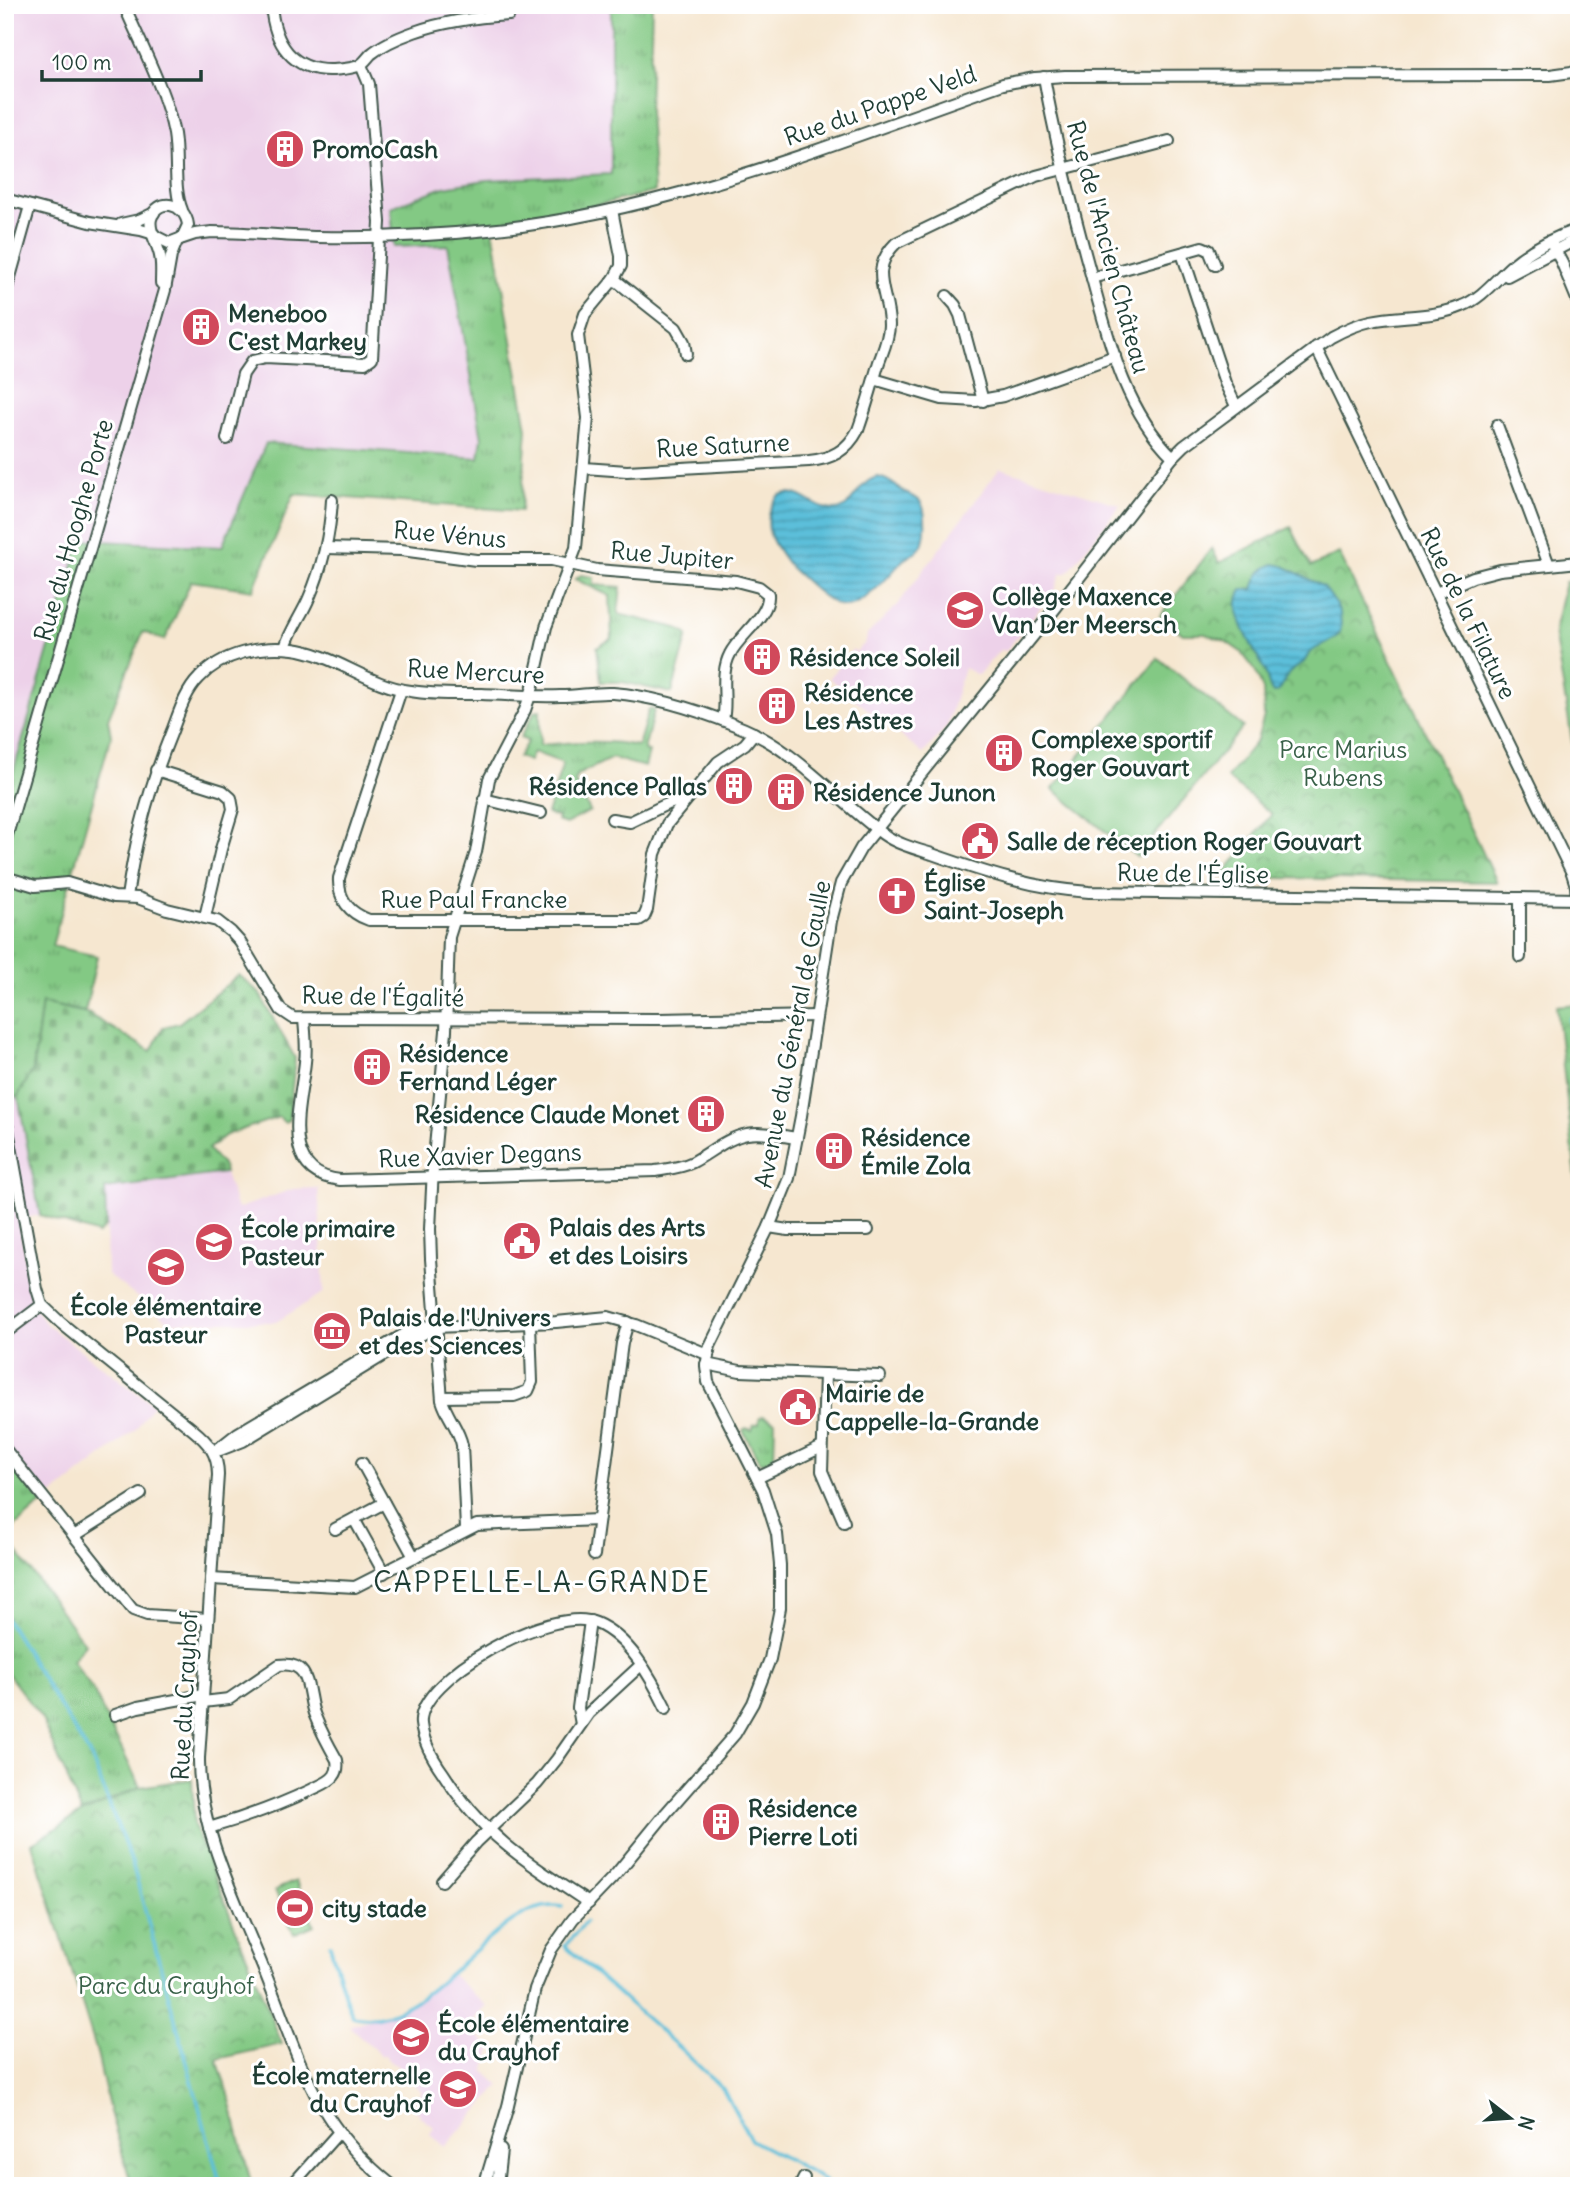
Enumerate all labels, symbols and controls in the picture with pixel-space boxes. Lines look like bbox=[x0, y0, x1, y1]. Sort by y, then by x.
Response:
scale bar bbox=[42, 38, 201, 82]
text: 100 m bbox=[52, 49, 111, 76]
street label: Rue du Pappe Veld bbox=[780, 58, 980, 152]
street label: Rue de l'Ancien Château bbox=[1061, 117, 1157, 377]
building icon: PromoCash bbox=[264, 128, 306, 170]
place label: PromoCash bbox=[312, 134, 438, 164]
place label: Meneboo C'est Markey bbox=[228, 298, 367, 356]
building icon: Meneboo C'est Markey bbox=[180, 306, 222, 348]
street label: Rue du Hooghe Porte bbox=[27, 416, 119, 644]
street label: Rue Saturne bbox=[656, 427, 790, 463]
street label: Rue Vénus bbox=[392, 514, 508, 554]
street label: Rue de la Filature bbox=[1414, 522, 1524, 704]
street label: Rue Jupiter bbox=[609, 535, 735, 575]
place label: Collège Maxence Van Der Meersch bbox=[992, 581, 1177, 639]
school or university icon: Collège Maxence Van Der Meersch bbox=[944, 589, 986, 631]
building icon: Résidence Soleil bbox=[741, 636, 783, 678]
place label: Résidence Soleil bbox=[789, 642, 960, 672]
street label: Rue Mercure bbox=[406, 652, 546, 690]
place label: Résidence Les Astres bbox=[804, 677, 914, 735]
building icon: Résidence Les Astres bbox=[756, 685, 798, 727]
place label: Complexe sportif Roger Gouvart bbox=[1031, 724, 1213, 782]
building icon: Complexe sportif Roger Gouvart bbox=[983, 732, 1025, 774]
park label: Parc Marius Rubens bbox=[1279, 734, 1407, 792]
building icon: Résidence Pallas bbox=[713, 765, 755, 807]
place label: Résidence Pallas bbox=[529, 771, 707, 801]
building icon: Résidence Junon bbox=[765, 771, 807, 813]
place label: Résidence Junon bbox=[813, 777, 996, 807]
public building icon: Salle de réception Roger Gouvart bbox=[959, 820, 1001, 862]
place label: Salle de réception Roger Gouvart bbox=[1007, 826, 1362, 856]
street label: Rue de l'Église bbox=[1117, 857, 1269, 889]
place label: Église Saint-Joseph bbox=[924, 867, 1064, 925]
church icon: Église Saint-Joseph bbox=[876, 875, 918, 917]
street label: Avenue du Général de Gaulle bbox=[747, 878, 837, 1190]
street label: Rue Paul Francke bbox=[380, 884, 568, 914]
street label: Rue de l'Égalité bbox=[301, 980, 465, 1012]
place label: Résidence Fernand Léger bbox=[399, 1038, 557, 1096]
building icon: Résidence Fernand Léger bbox=[351, 1046, 393, 1088]
building icon: Résidence Claude Monet bbox=[685, 1093, 727, 1135]
place label: Résidence Claude Monet bbox=[415, 1099, 680, 1129]
place label: Résidence Émile Zola bbox=[861, 1122, 971, 1180]
building icon: Résidence Émile Zola bbox=[813, 1130, 855, 1172]
street label: Rue Xavier Degans bbox=[378, 1136, 582, 1174]
place label: Palais des Arts et des Loisirs bbox=[549, 1212, 705, 1270]
place label: École primaire Pasteur bbox=[241, 1213, 395, 1271]
public building icon: Palais des Arts et des Loisirs bbox=[501, 1220, 543, 1262]
school or university icon: École primaire Pasteur bbox=[193, 1221, 235, 1263]
school or university icon: École élémentaire Pasteur bbox=[145, 1246, 187, 1288]
place label: École élémentaire Pasteur bbox=[70, 1291, 262, 1349]
place label: Palais de l'Univers et des Sciences bbox=[359, 1302, 551, 1360]
museum icon: Palais de l'Univers et des Sciences bbox=[311, 1310, 353, 1352]
place label: Mairie de Cappelle-la-Grande bbox=[825, 1378, 1039, 1436]
public building icon: Mairie de Cappelle-la-Grande bbox=[777, 1386, 819, 1428]
district label: CAPPELLE-LA-GRANDE bbox=[373, 1564, 711, 1600]
street label: Rue du Crayhof bbox=[165, 1610, 203, 1781]
place label: Résidence Pierre Loti bbox=[748, 1793, 858, 1851]
building icon: Résidence Pierre Loti bbox=[700, 1801, 742, 1843]
sports icon: city stade bbox=[274, 1887, 316, 1929]
place label: city stade bbox=[322, 1893, 427, 1923]
park label: Parc du Crayhof bbox=[78, 1970, 255, 2000]
place label: École élémentaire du Crayhof bbox=[438, 2008, 629, 2066]
school or university icon: École élémentaire du Crayhof bbox=[390, 2016, 432, 2058]
place label: École maternelle du Crayhof bbox=[252, 2060, 432, 2118]
school or university icon: École maternelle du Crayhof bbox=[437, 2068, 479, 2110]
north arrow bbox=[1476, 2082, 1546, 2152]
text: N bbox=[1513, 2113, 1540, 2133]

